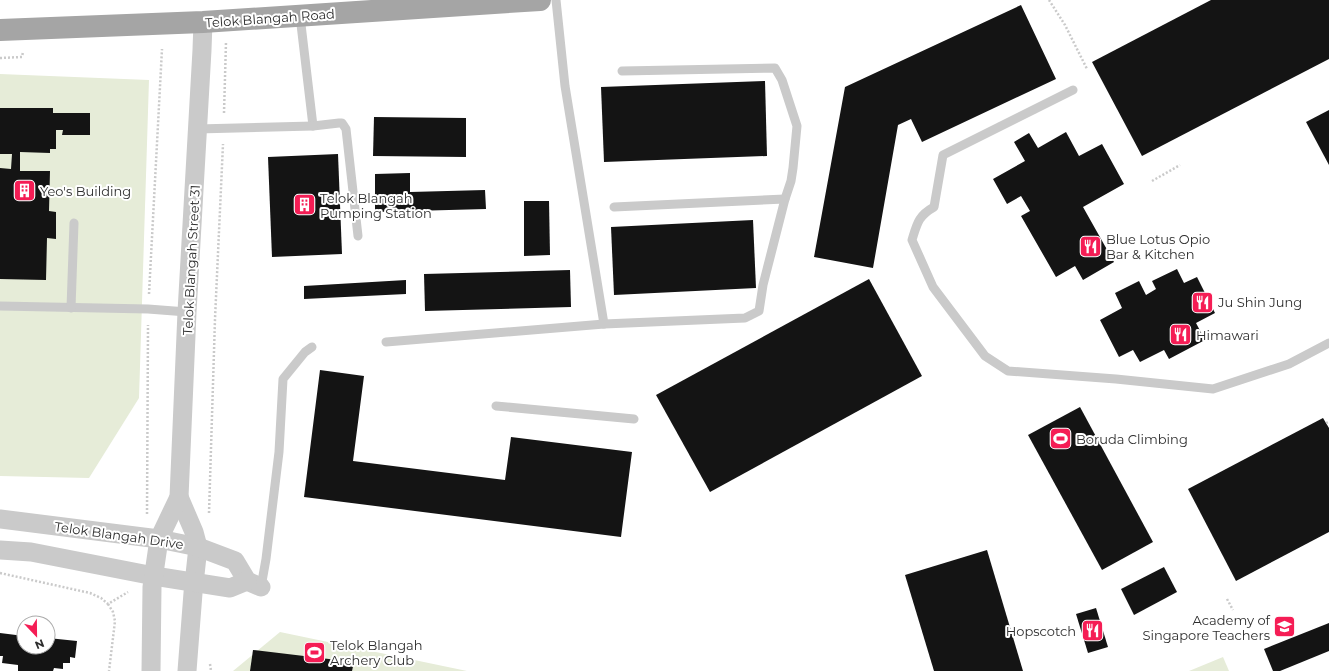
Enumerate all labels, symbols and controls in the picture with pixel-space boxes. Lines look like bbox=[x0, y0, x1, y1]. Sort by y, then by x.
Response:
street label: Telok Blangah Road bbox=[205, 5, 335, 31]
building icon: Yeo's Building bbox=[12, 178, 38, 204]
place label: Yeo's Building bbox=[40, 183, 131, 199]
street label: Telok Blangah Street 31 bbox=[179, 184, 203, 336]
place label: Telok Blangah Pumping Station bbox=[320, 190, 432, 221]
building icon: Telok Blangah Pumping Station bbox=[292, 192, 318, 218]
place label: Blue Lotus Opio Bar & Kitchen bbox=[1106, 231, 1210, 262]
restaurant icon: Blue Lotus Opio Bar & Kitchen bbox=[1077, 233, 1103, 259]
restaurant icon: Ju Shin Jung bbox=[1189, 289, 1215, 315]
place label: Ju Shin Jung bbox=[1217, 294, 1302, 310]
restaurant icon: Himawari bbox=[1167, 322, 1193, 348]
place label: Himawari bbox=[1196, 327, 1259, 343]
sports icon: Boruda Climbing bbox=[1048, 426, 1074, 452]
place label: Boruda Climbing bbox=[1076, 431, 1188, 447]
street label: Telok Blangah Drive bbox=[54, 518, 185, 552]
place label: Academy of Singapore Teachers bbox=[1142, 612, 1271, 643]
school or university icon: Academy of Singapore Teachers bbox=[1272, 614, 1298, 640]
north arrow bbox=[16, 615, 56, 655]
restaurant icon: Hopscotch bbox=[1079, 618, 1105, 644]
place label: Hopscotch bbox=[1006, 623, 1076, 639]
text: N bbox=[33, 636, 46, 652]
place label: Telok Blangah Archery Club bbox=[330, 637, 423, 668]
sports icon: Telok Blangah Archery Club bbox=[302, 639, 328, 665]

